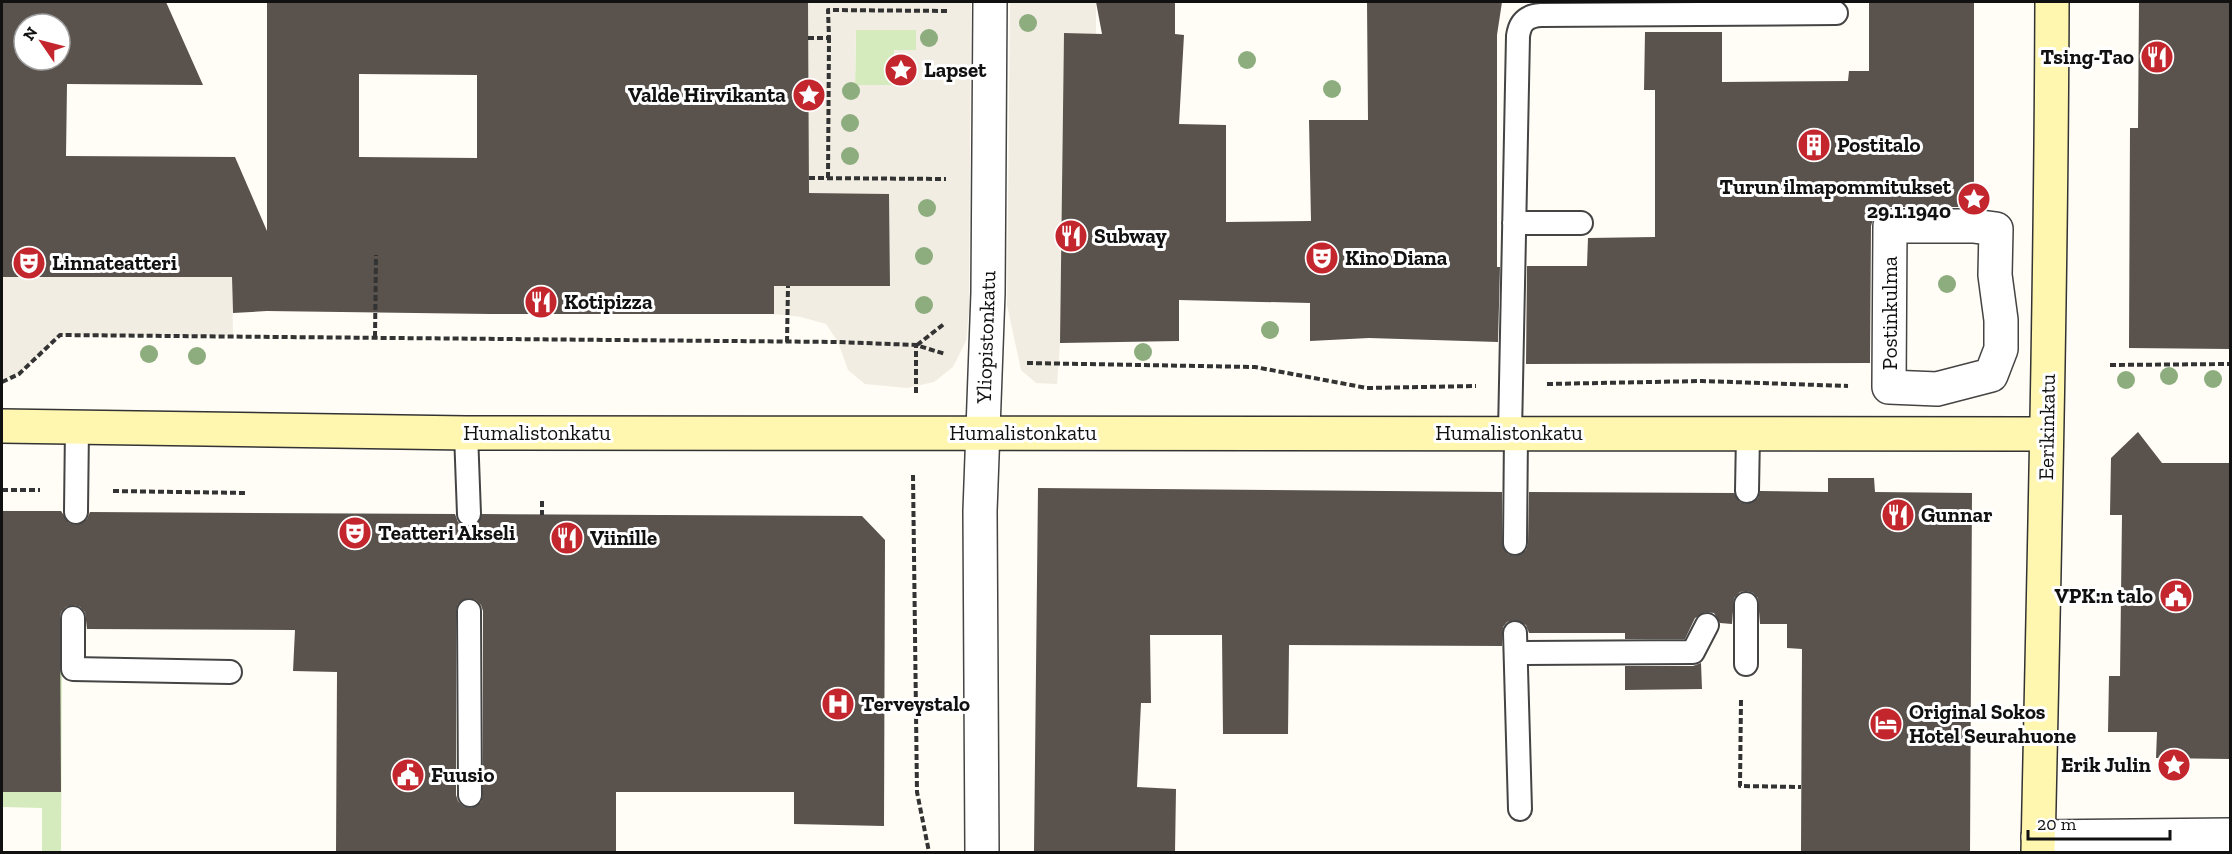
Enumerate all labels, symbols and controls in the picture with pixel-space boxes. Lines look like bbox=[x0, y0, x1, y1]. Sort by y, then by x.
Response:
north arrow bbox=[12, 12, 72, 72]
text: N bbox=[19, 23, 41, 44]
restaurant icon: Tsing-Tao bbox=[2139, 39, 2175, 75]
place label: Tsing-Tao bbox=[2040, 44, 2134, 69]
place icon: Lapset bbox=[883, 52, 919, 88]
place label: Lapset bbox=[924, 57, 987, 82]
place icon: Valde Hirvikanta bbox=[791, 77, 827, 113]
place label: Valde Hirvikanta bbox=[628, 82, 786, 107]
building icon: Postitalo bbox=[1796, 127, 1832, 163]
place label: Postitalo bbox=[1837, 132, 1920, 157]
place label: Turun ilmapommitukset 29.1.1940 bbox=[1719, 174, 1952, 223]
place icon: Turun ilmapommitukset 29.1.1940 bbox=[1956, 181, 1992, 217]
restaurant icon: Subway bbox=[1053, 218, 1089, 254]
place label: Subway bbox=[1094, 223, 1167, 248]
theatre icon: Kino Diana bbox=[1304, 240, 1340, 276]
theatre icon: Linnateatteri bbox=[11, 245, 47, 281]
place label: Kino Diana bbox=[1345, 245, 1448, 270]
place label: Linnateatteri bbox=[52, 250, 177, 275]
street label: Postinkulma bbox=[1877, 256, 1902, 370]
street label: Yliopistonkatu bbox=[971, 270, 1000, 405]
restaurant icon: Kotipizza bbox=[523, 284, 559, 320]
place label: Kotipizza bbox=[564, 289, 653, 314]
street label: Eerikinkatu bbox=[2033, 373, 2060, 480]
street label: Humalistonkatu bbox=[463, 420, 611, 445]
street label: Humalistonkatu bbox=[949, 420, 1097, 445]
street label: Humalistonkatu bbox=[1435, 420, 1583, 445]
restaurant icon: Gunnar bbox=[1880, 497, 1916, 533]
place label: Gunnar bbox=[1921, 502, 1992, 527]
theatre icon: Teatteri Akseli bbox=[337, 515, 373, 551]
place label: Teatteri Akseli bbox=[378, 520, 515, 545]
restaurant icon: Viinille bbox=[549, 520, 585, 556]
place label: Viinille bbox=[590, 525, 657, 550]
public building icon: VPK:n talo bbox=[2158, 578, 2194, 614]
place label: VPK:n talo bbox=[2054, 583, 2153, 608]
hospital icon: Terveystalo bbox=[820, 686, 856, 722]
place label: Terveystalo bbox=[861, 691, 970, 716]
place label: Original Sokos Hotel Seurahuone bbox=[1909, 699, 2076, 748]
hotel icon: Original Sokos Hotel Seurahuone bbox=[1868, 706, 1904, 742]
place icon: Erik Julin bbox=[2156, 747, 2192, 783]
place label: Erik Julin bbox=[2061, 752, 2152, 777]
public building icon: Fuusio bbox=[390, 757, 426, 793]
place label: Fuusio bbox=[431, 762, 494, 787]
scale bar bbox=[2028, 803, 2170, 841]
text: 20 m bbox=[2037, 813, 2077, 835]

